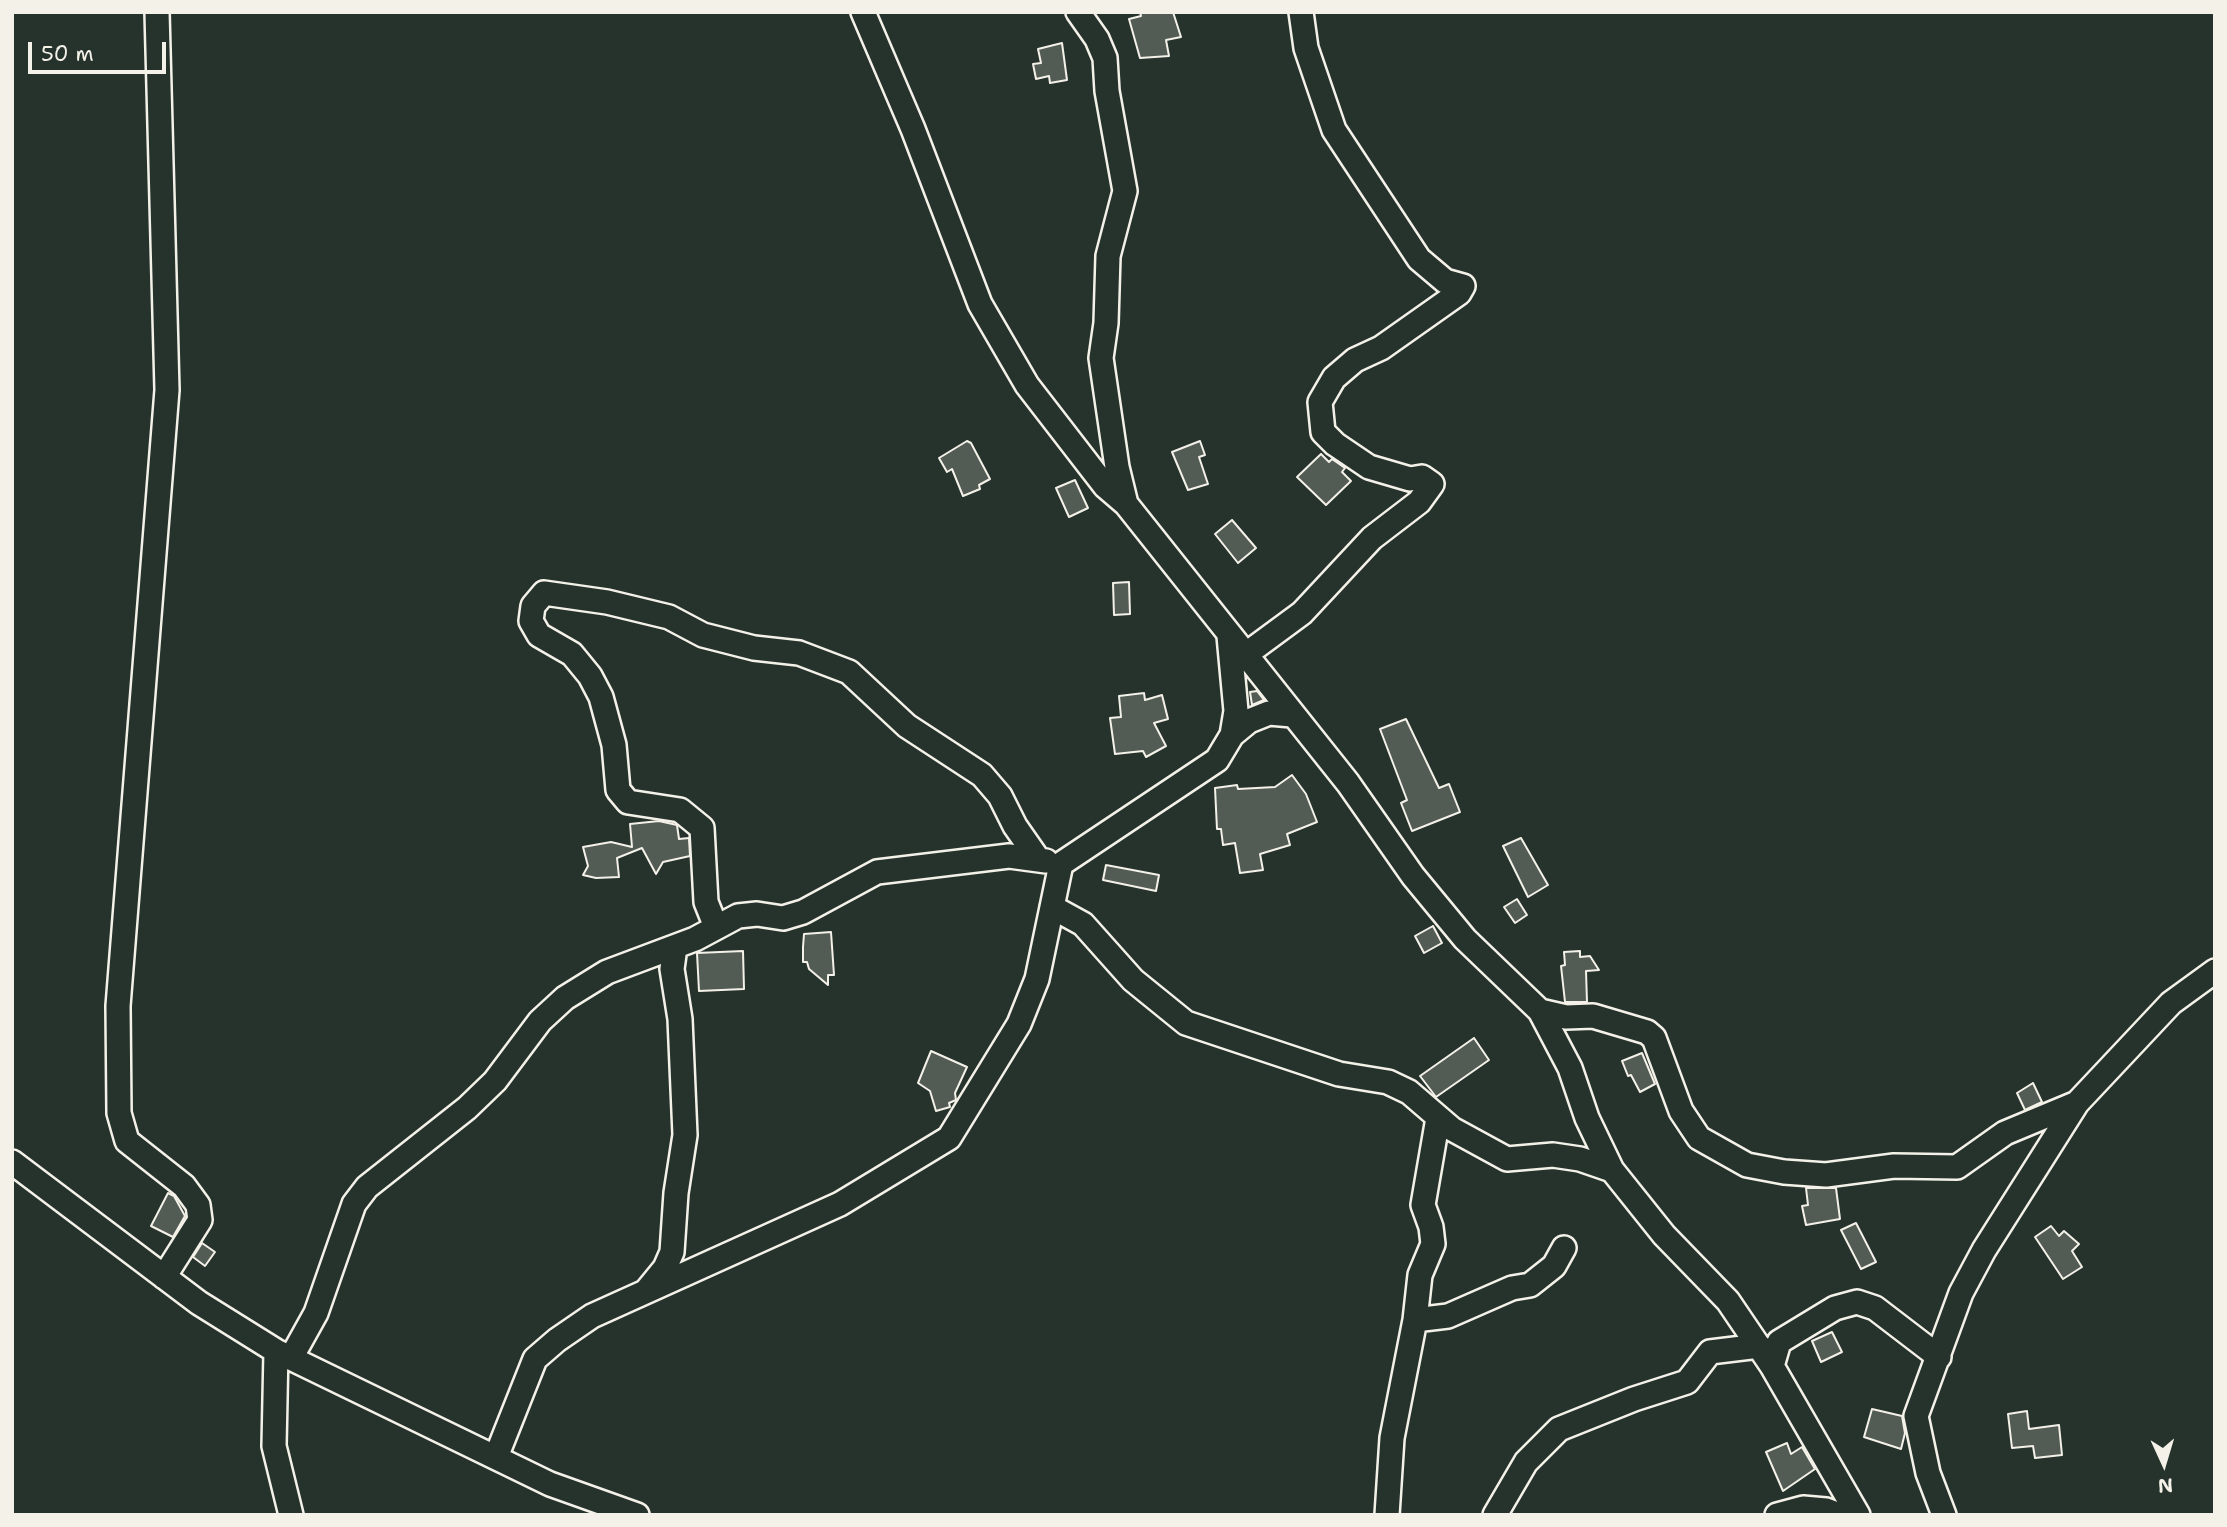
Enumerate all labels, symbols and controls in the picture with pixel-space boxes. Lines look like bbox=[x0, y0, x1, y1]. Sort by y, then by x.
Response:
scale bar bbox=[32, 28, 170, 72]
text: 50 m bbox=[41, 40, 94, 68]
north arrow bbox=[2129, 1429, 2199, 1499]
text: N bbox=[2157, 1472, 2174, 1498]

